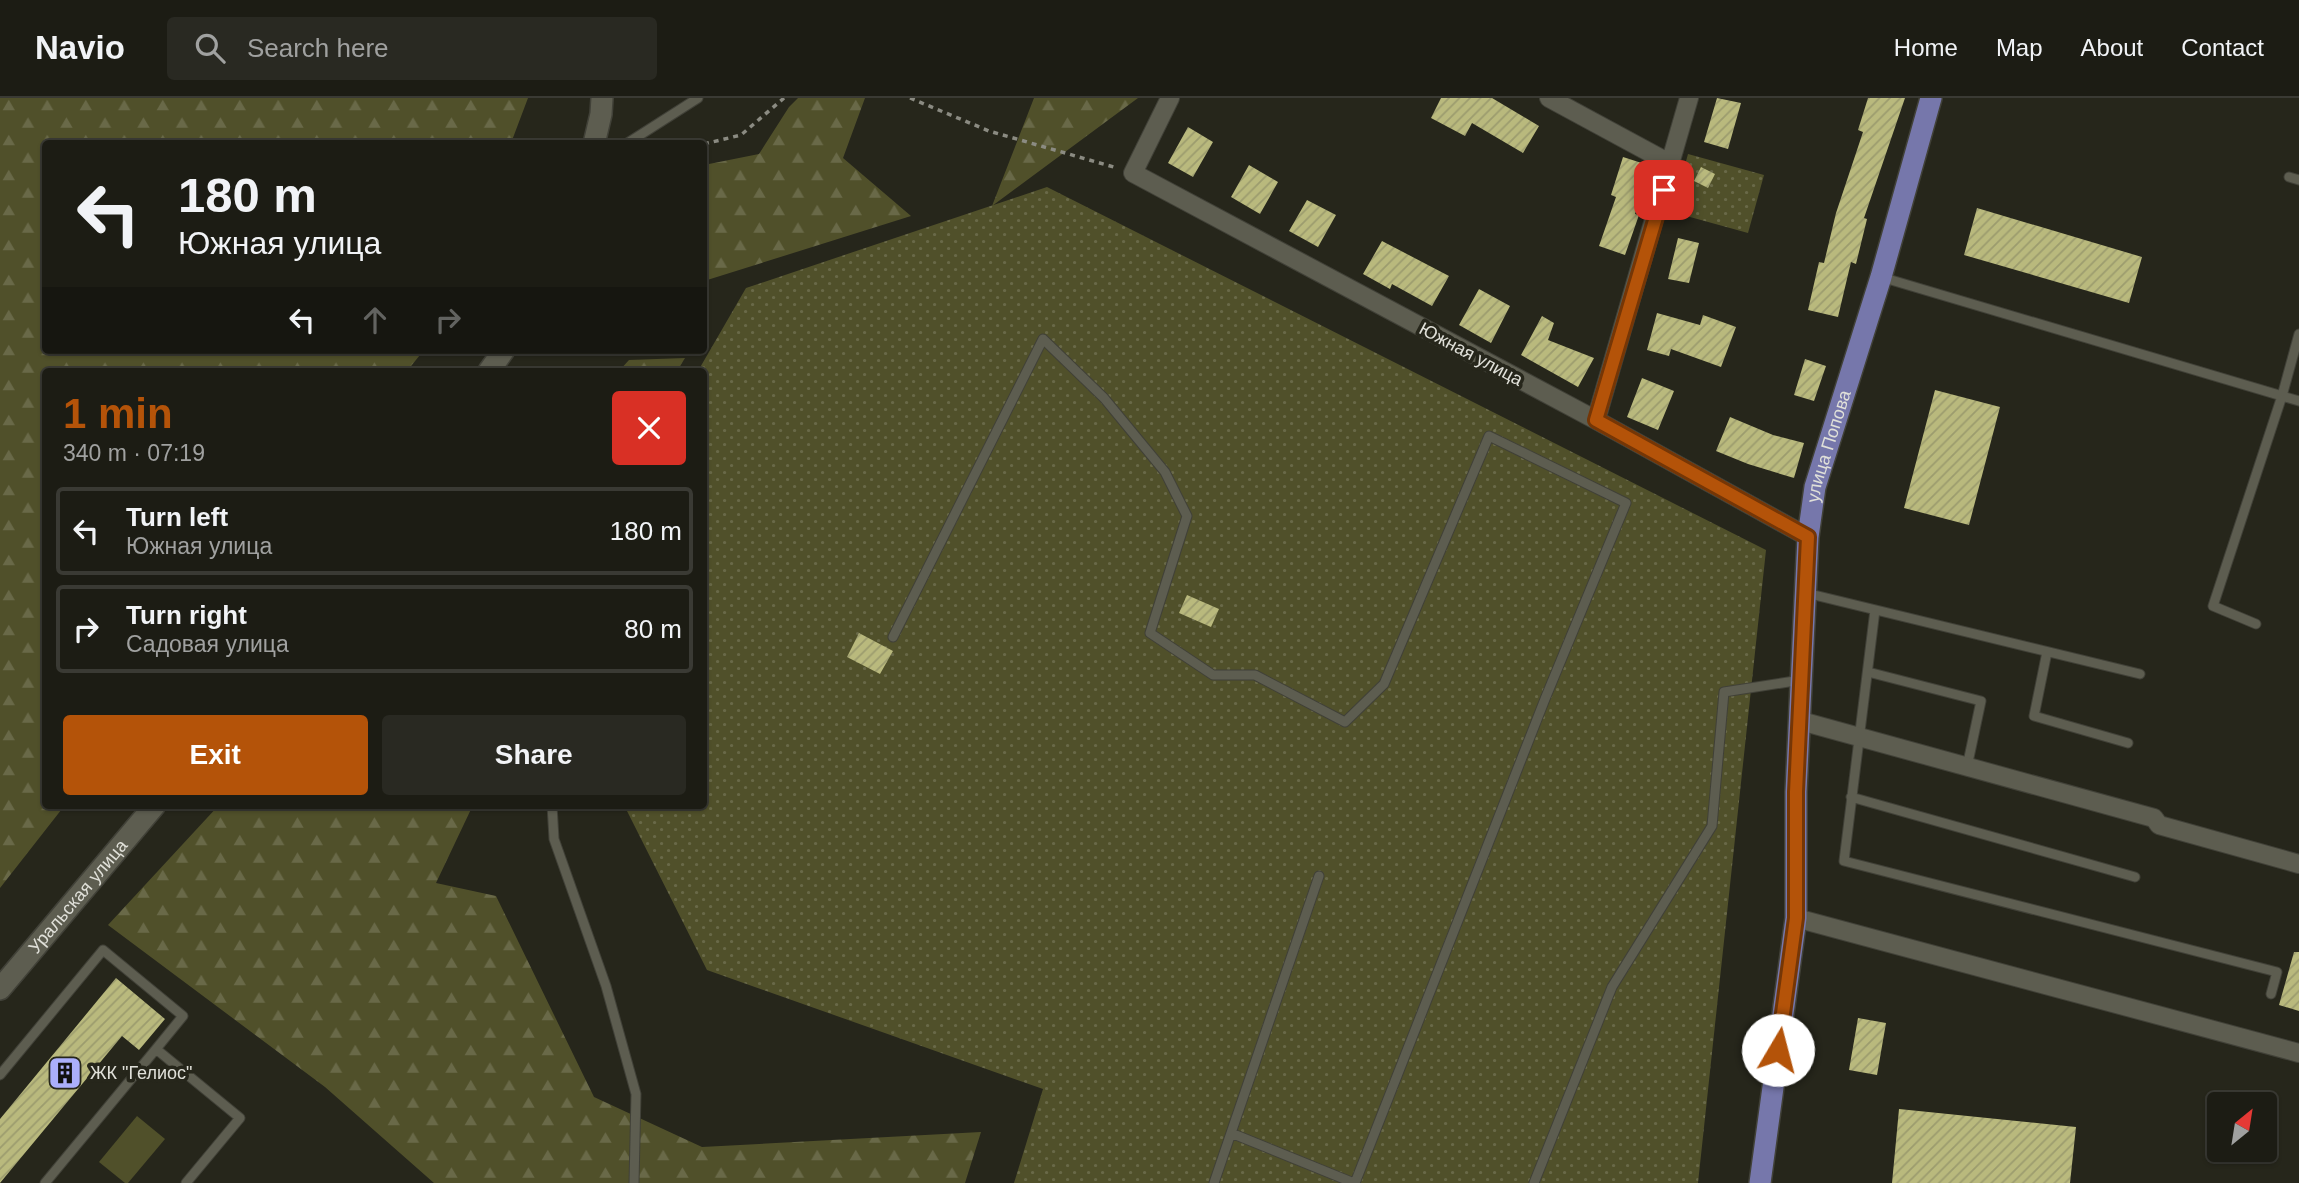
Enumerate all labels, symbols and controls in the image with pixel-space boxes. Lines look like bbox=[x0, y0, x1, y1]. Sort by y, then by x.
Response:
search box bbox=[167, 17, 657, 80]
text: Navio bbox=[35, 29, 125, 66]
icon: search bbox=[191, 29, 229, 67]
text: Search here bbox=[247, 33, 389, 63]
text: Home bbox=[1894, 34, 1958, 61]
text: Map bbox=[1996, 34, 2043, 61]
text: About bbox=[2081, 34, 2143, 61]
text: Contact bbox=[2181, 34, 2264, 61]
pin bbox=[1634, 160, 1694, 220]
icon: left bbox=[63, 168, 154, 259]
text: 180 m bbox=[178, 168, 317, 222]
icon: arrive bbox=[1645, 171, 1683, 209]
text: Южная улица bbox=[178, 225, 381, 261]
icon: left bbox=[283, 301, 321, 339]
icon: ahead bbox=[356, 301, 394, 339]
icon: right bbox=[429, 301, 467, 339]
street label: Южная улица bbox=[1416, 318, 1527, 390]
street label: улица Попова bbox=[1803, 387, 1855, 504]
text: 1 min bbox=[63, 390, 173, 437]
button: close bbox=[612, 391, 686, 465]
text: 340 m · 07:19 bbox=[63, 440, 205, 466]
text: Turn left bbox=[126, 502, 228, 532]
icon: left bbox=[67, 512, 105, 550]
text: 180 m bbox=[610, 516, 682, 546]
text: Южная улица bbox=[126, 533, 272, 559]
text: Turn right bbox=[126, 600, 247, 630]
icon: right bbox=[67, 610, 105, 648]
text: 80 m bbox=[624, 614, 682, 644]
text: Садовая улица bbox=[126, 631, 289, 657]
button: Exit bbox=[63, 715, 368, 795]
button: Share bbox=[382, 715, 686, 795]
street label: Уральская улица bbox=[25, 835, 132, 957]
position arrow bbox=[1741, 1013, 1815, 1087]
building icon: ЖК "Гелиос" bbox=[46, 1054, 84, 1092]
place label: ЖК "Гелиос" bbox=[90, 1063, 192, 1083]
north arrow bbox=[2207, 1092, 2277, 1162]
map controls bbox=[2207, 1092, 2277, 1162]

